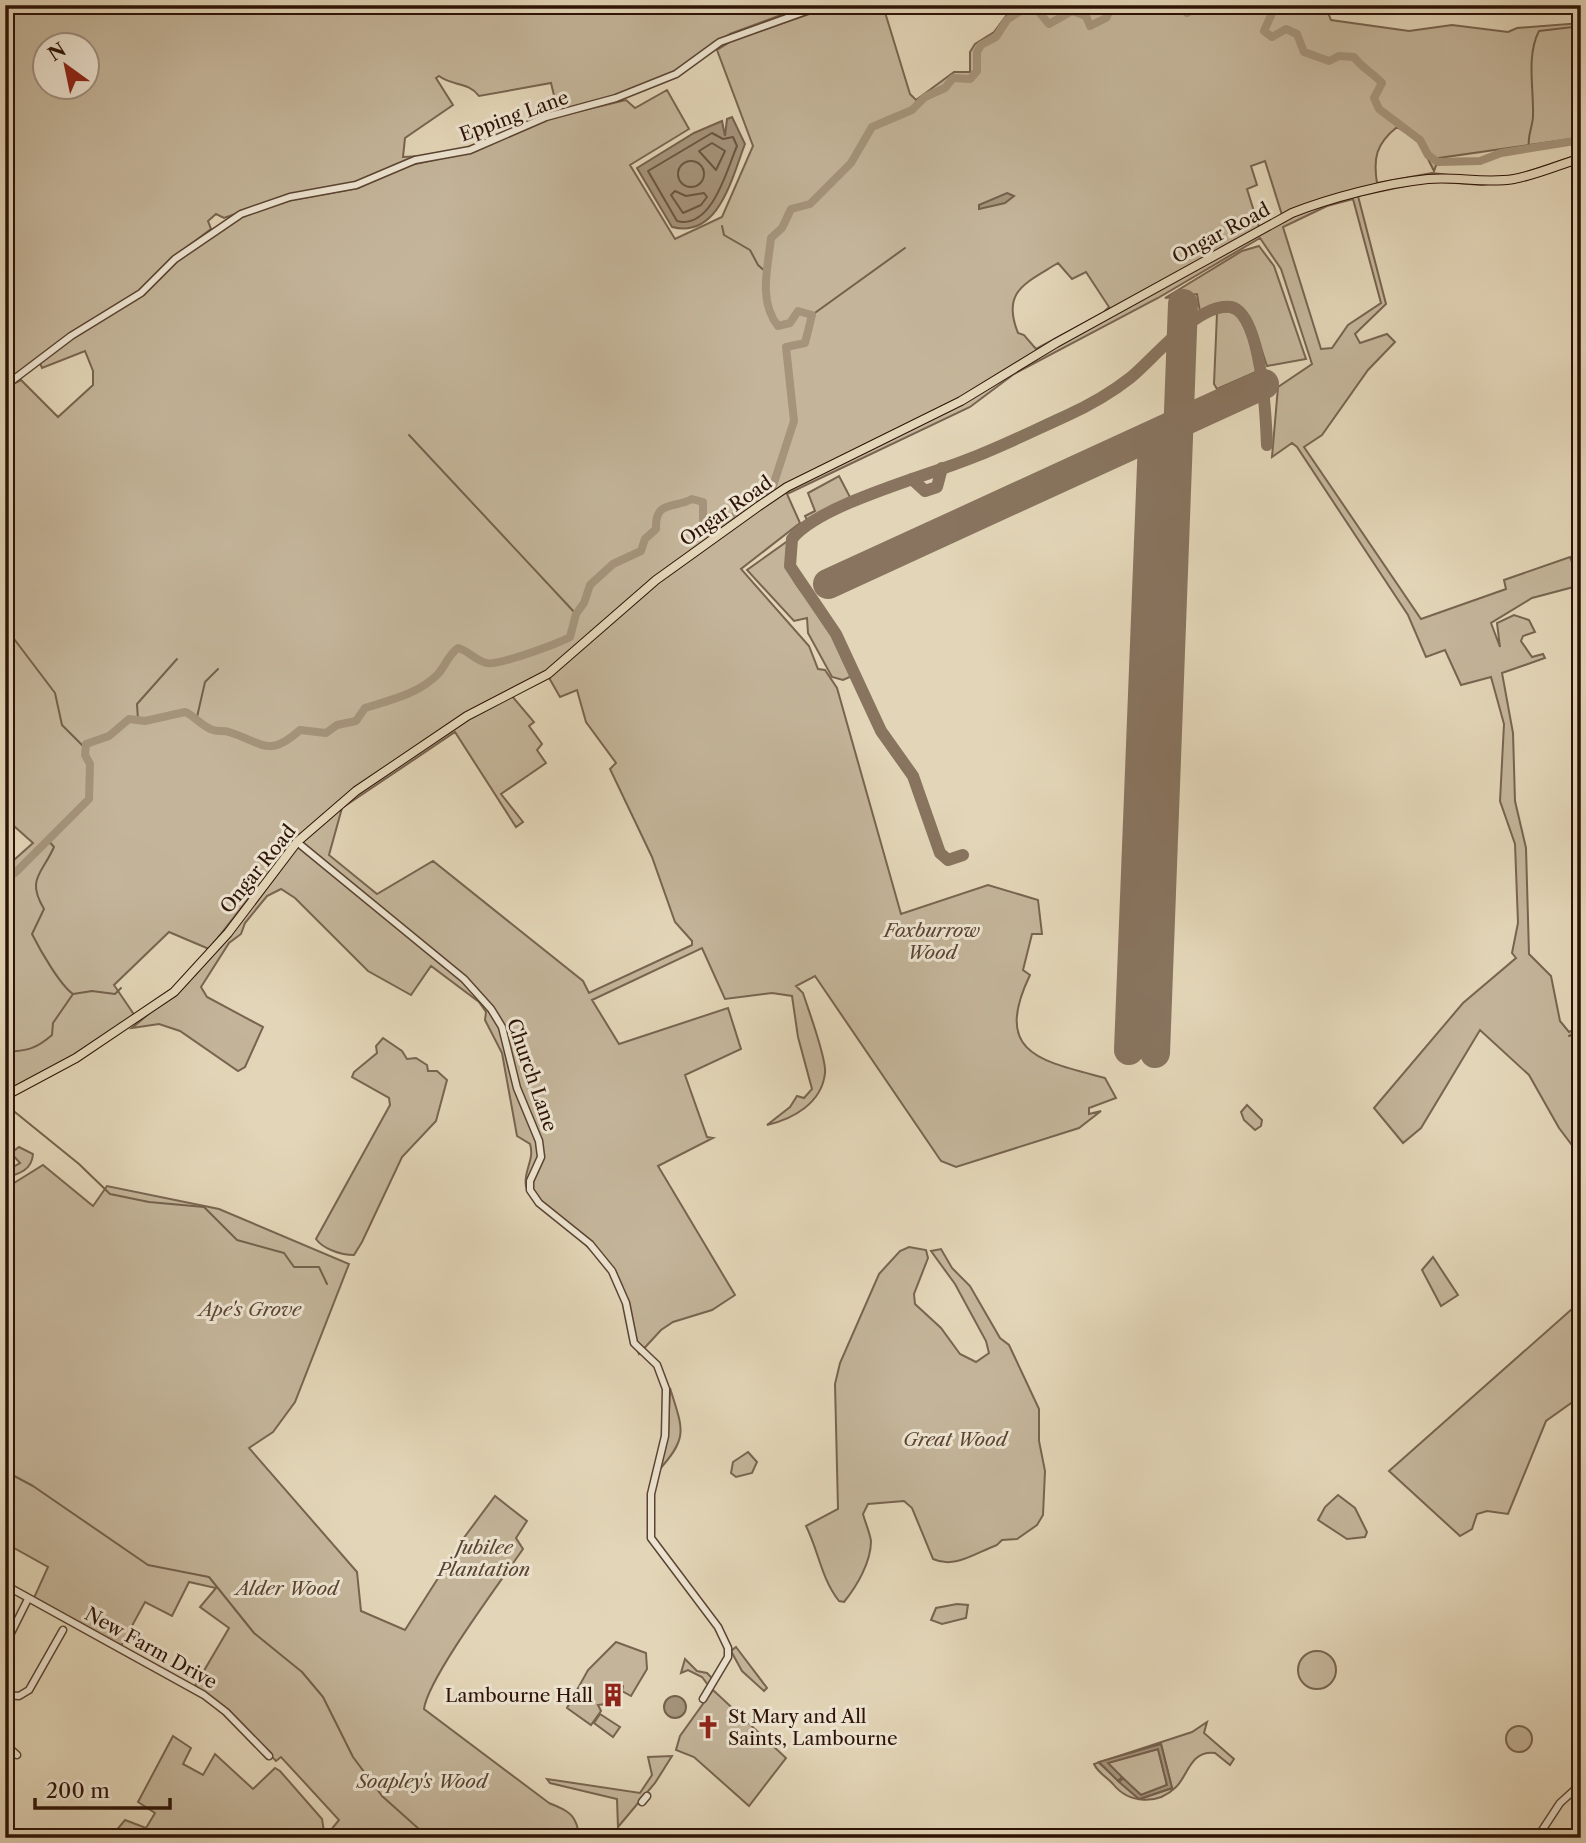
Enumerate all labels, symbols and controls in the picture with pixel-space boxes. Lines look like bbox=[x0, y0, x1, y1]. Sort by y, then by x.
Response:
north arrow bbox=[32, 32, 102, 102]
text: N bbox=[44, 38, 70, 66]
street label: Epping Lane bbox=[456, 86, 572, 146]
street label: Ongar Road bbox=[1168, 197, 1274, 268]
street label: Ongar Road bbox=[675, 471, 777, 551]
street label: Ongar Road bbox=[215, 820, 301, 918]
park label: Foxburrow Wood bbox=[882, 919, 980, 964]
street label: Church Lane bbox=[502, 1015, 562, 1135]
park label: Ape's Grove bbox=[196, 1298, 302, 1321]
park label: Great Wood bbox=[903, 1428, 1009, 1451]
park label: Jubilee Plantation bbox=[436, 1536, 530, 1581]
park label: Alder Wood bbox=[233, 1577, 340, 1600]
street label: New Farm Drive bbox=[81, 1602, 221, 1694]
building icon: Lambourne Hall bbox=[599, 1681, 627, 1709]
place label: Lambourne Hall bbox=[445, 1684, 593, 1707]
place label: St Mary and All Saints, Lambourne bbox=[728, 1705, 898, 1750]
church icon: St Mary and All Saints, Lambourne bbox=[694, 1713, 722, 1741]
scale bar bbox=[35, 1766, 170, 1810]
park label: Soapley's Wood bbox=[356, 1770, 489, 1793]
text: 200 m bbox=[46, 1778, 110, 1803]

